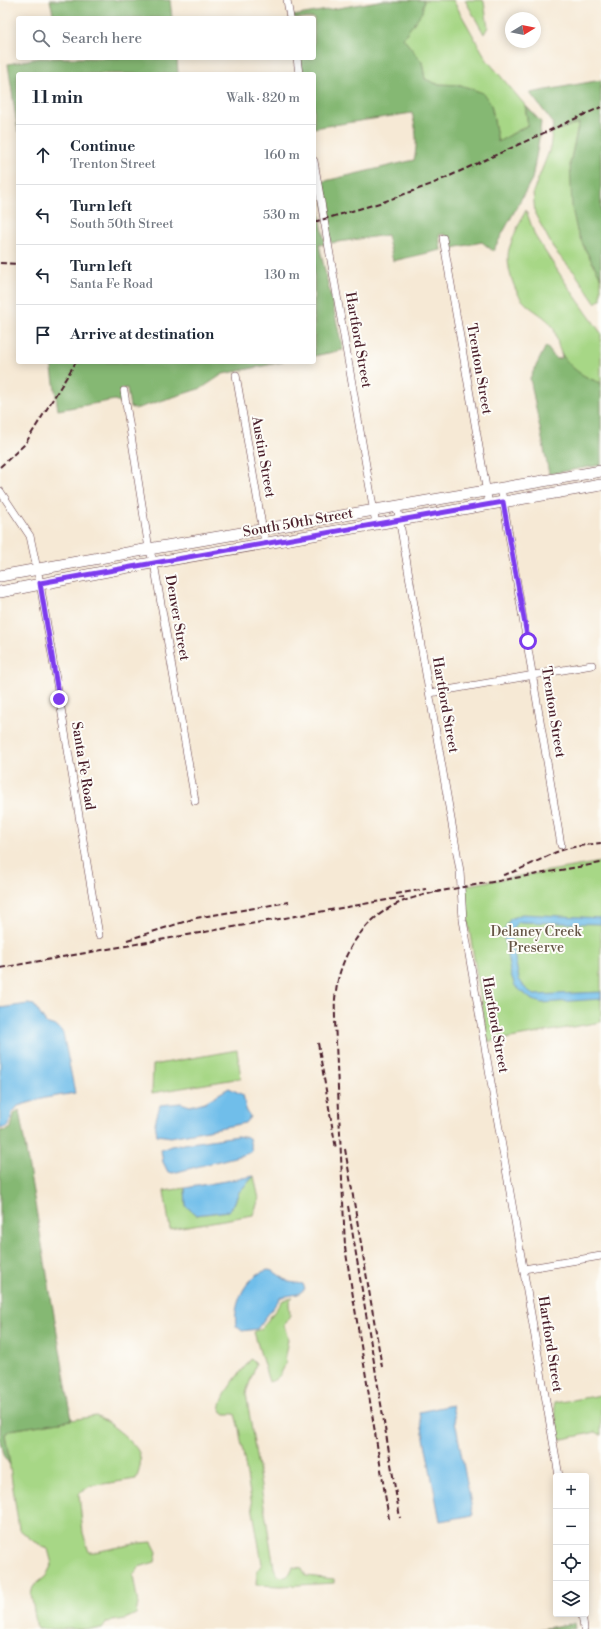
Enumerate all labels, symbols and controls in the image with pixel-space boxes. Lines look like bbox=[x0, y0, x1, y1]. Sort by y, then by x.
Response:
north arrow bbox=[505, 12, 541, 48]
search box bbox=[16, 16, 316, 60]
icon: search bbox=[30, 27, 52, 49]
text: Search here bbox=[62, 29, 142, 48]
text: 11 min bbox=[32, 87, 83, 109]
text: Walk · 820 m bbox=[226, 90, 300, 106]
text: Continue bbox=[70, 137, 135, 156]
icon: ahead bbox=[32, 144, 54, 166]
text: 160 m bbox=[264, 147, 300, 163]
text: Trenton Street bbox=[70, 156, 156, 172]
text: Turn left bbox=[70, 197, 132, 216]
icon: left bbox=[32, 204, 54, 226]
text: 530 m bbox=[263, 207, 300, 223]
text: South 50th Street bbox=[70, 216, 174, 232]
text: Turn left bbox=[70, 257, 132, 276]
icon: left bbox=[32, 264, 54, 286]
text: 130 m bbox=[265, 267, 300, 283]
text: Santa Fe Road bbox=[70, 276, 153, 292]
street label: Hartford Street bbox=[341, 291, 375, 389]
street label: Trenton Street bbox=[462, 322, 496, 416]
icon: arrive bbox=[32, 324, 54, 346]
text: Arrive at destination bbox=[70, 325, 214, 344]
street label: Austin Street bbox=[247, 414, 279, 499]
street label: South 50th Street bbox=[241, 504, 355, 542]
street label: Denver Street bbox=[161, 574, 193, 662]
route start bbox=[519, 632, 537, 650]
street label: Hartford Street bbox=[428, 656, 462, 754]
street label: Trenton Street bbox=[537, 665, 569, 759]
route end bbox=[50, 690, 68, 708]
street label: Santa Fe Road bbox=[67, 720, 99, 812]
park label: Delaney Creek Preserve bbox=[490, 923, 582, 957]
street label: Hartford Street bbox=[478, 976, 512, 1074]
street label: Hartford Street bbox=[534, 1295, 566, 1393]
map controls bbox=[553, 1473, 589, 1617]
button: + bbox=[553, 1473, 589, 1509]
button: − bbox=[553, 1509, 589, 1545]
button: locate bbox=[553, 1545, 589, 1581]
button: layers bbox=[553, 1581, 589, 1617]

